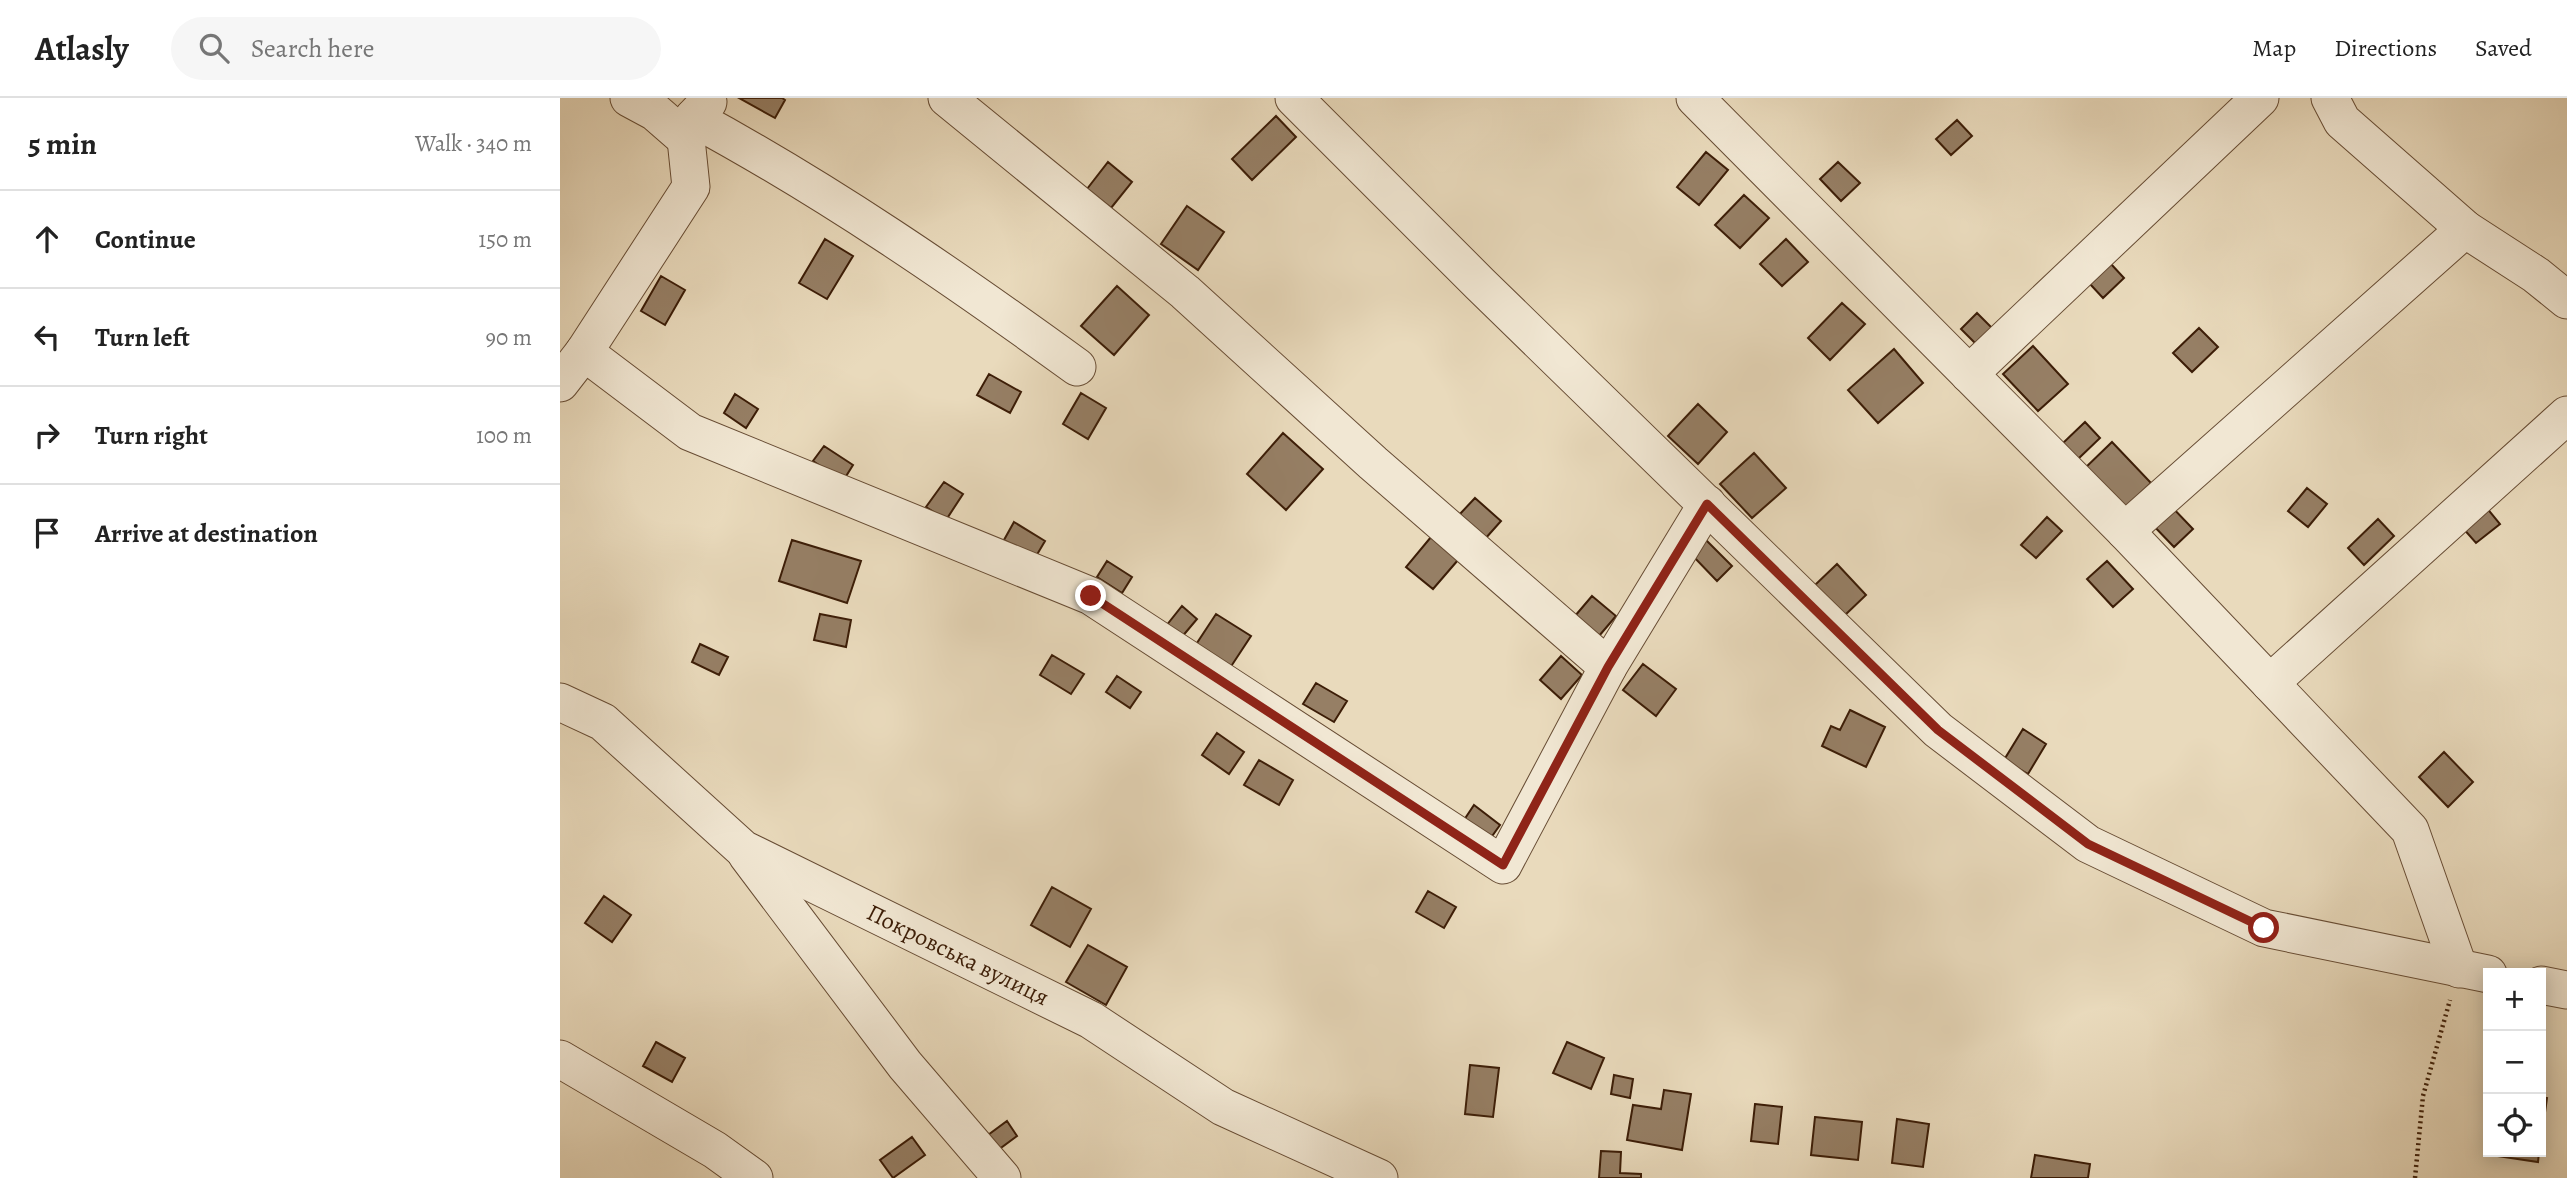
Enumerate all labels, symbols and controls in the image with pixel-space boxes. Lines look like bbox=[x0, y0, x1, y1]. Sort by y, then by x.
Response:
search box bbox=[171, 17, 661, 80]
text: Atlasly bbox=[35, 26, 129, 71]
icon: search bbox=[195, 29, 233, 67]
text: Search here bbox=[251, 31, 374, 66]
text: Map bbox=[2252, 32, 2296, 64]
text: Directions bbox=[2334, 32, 2437, 64]
text: Saved bbox=[2475, 32, 2532, 64]
text: 5 min bbox=[28, 124, 97, 164]
text: Walk · 340 m bbox=[415, 128, 532, 159]
icon: ahead bbox=[28, 220, 66, 258]
text: Continue bbox=[95, 222, 196, 257]
text: 150 m bbox=[478, 224, 532, 255]
icon: left bbox=[28, 318, 66, 356]
text: Turn left bbox=[95, 320, 190, 355]
text: 90 m bbox=[486, 322, 532, 353]
icon: right bbox=[28, 416, 66, 454]
text: Turn right bbox=[95, 418, 208, 453]
text: 100 m bbox=[476, 420, 532, 451]
icon: arrive bbox=[28, 514, 66, 552]
text: Arrive at destination bbox=[95, 516, 318, 551]
route end bbox=[1075, 580, 1106, 611]
street label: Покровська вулиця bbox=[861, 896, 1055, 1013]
route start bbox=[2248, 912, 2279, 943]
map controls bbox=[2483, 968, 2546, 1157]
button: + bbox=[2483, 968, 2546, 1031]
button: − bbox=[2483, 1031, 2546, 1094]
button: locate bbox=[2483, 1094, 2546, 1157]

